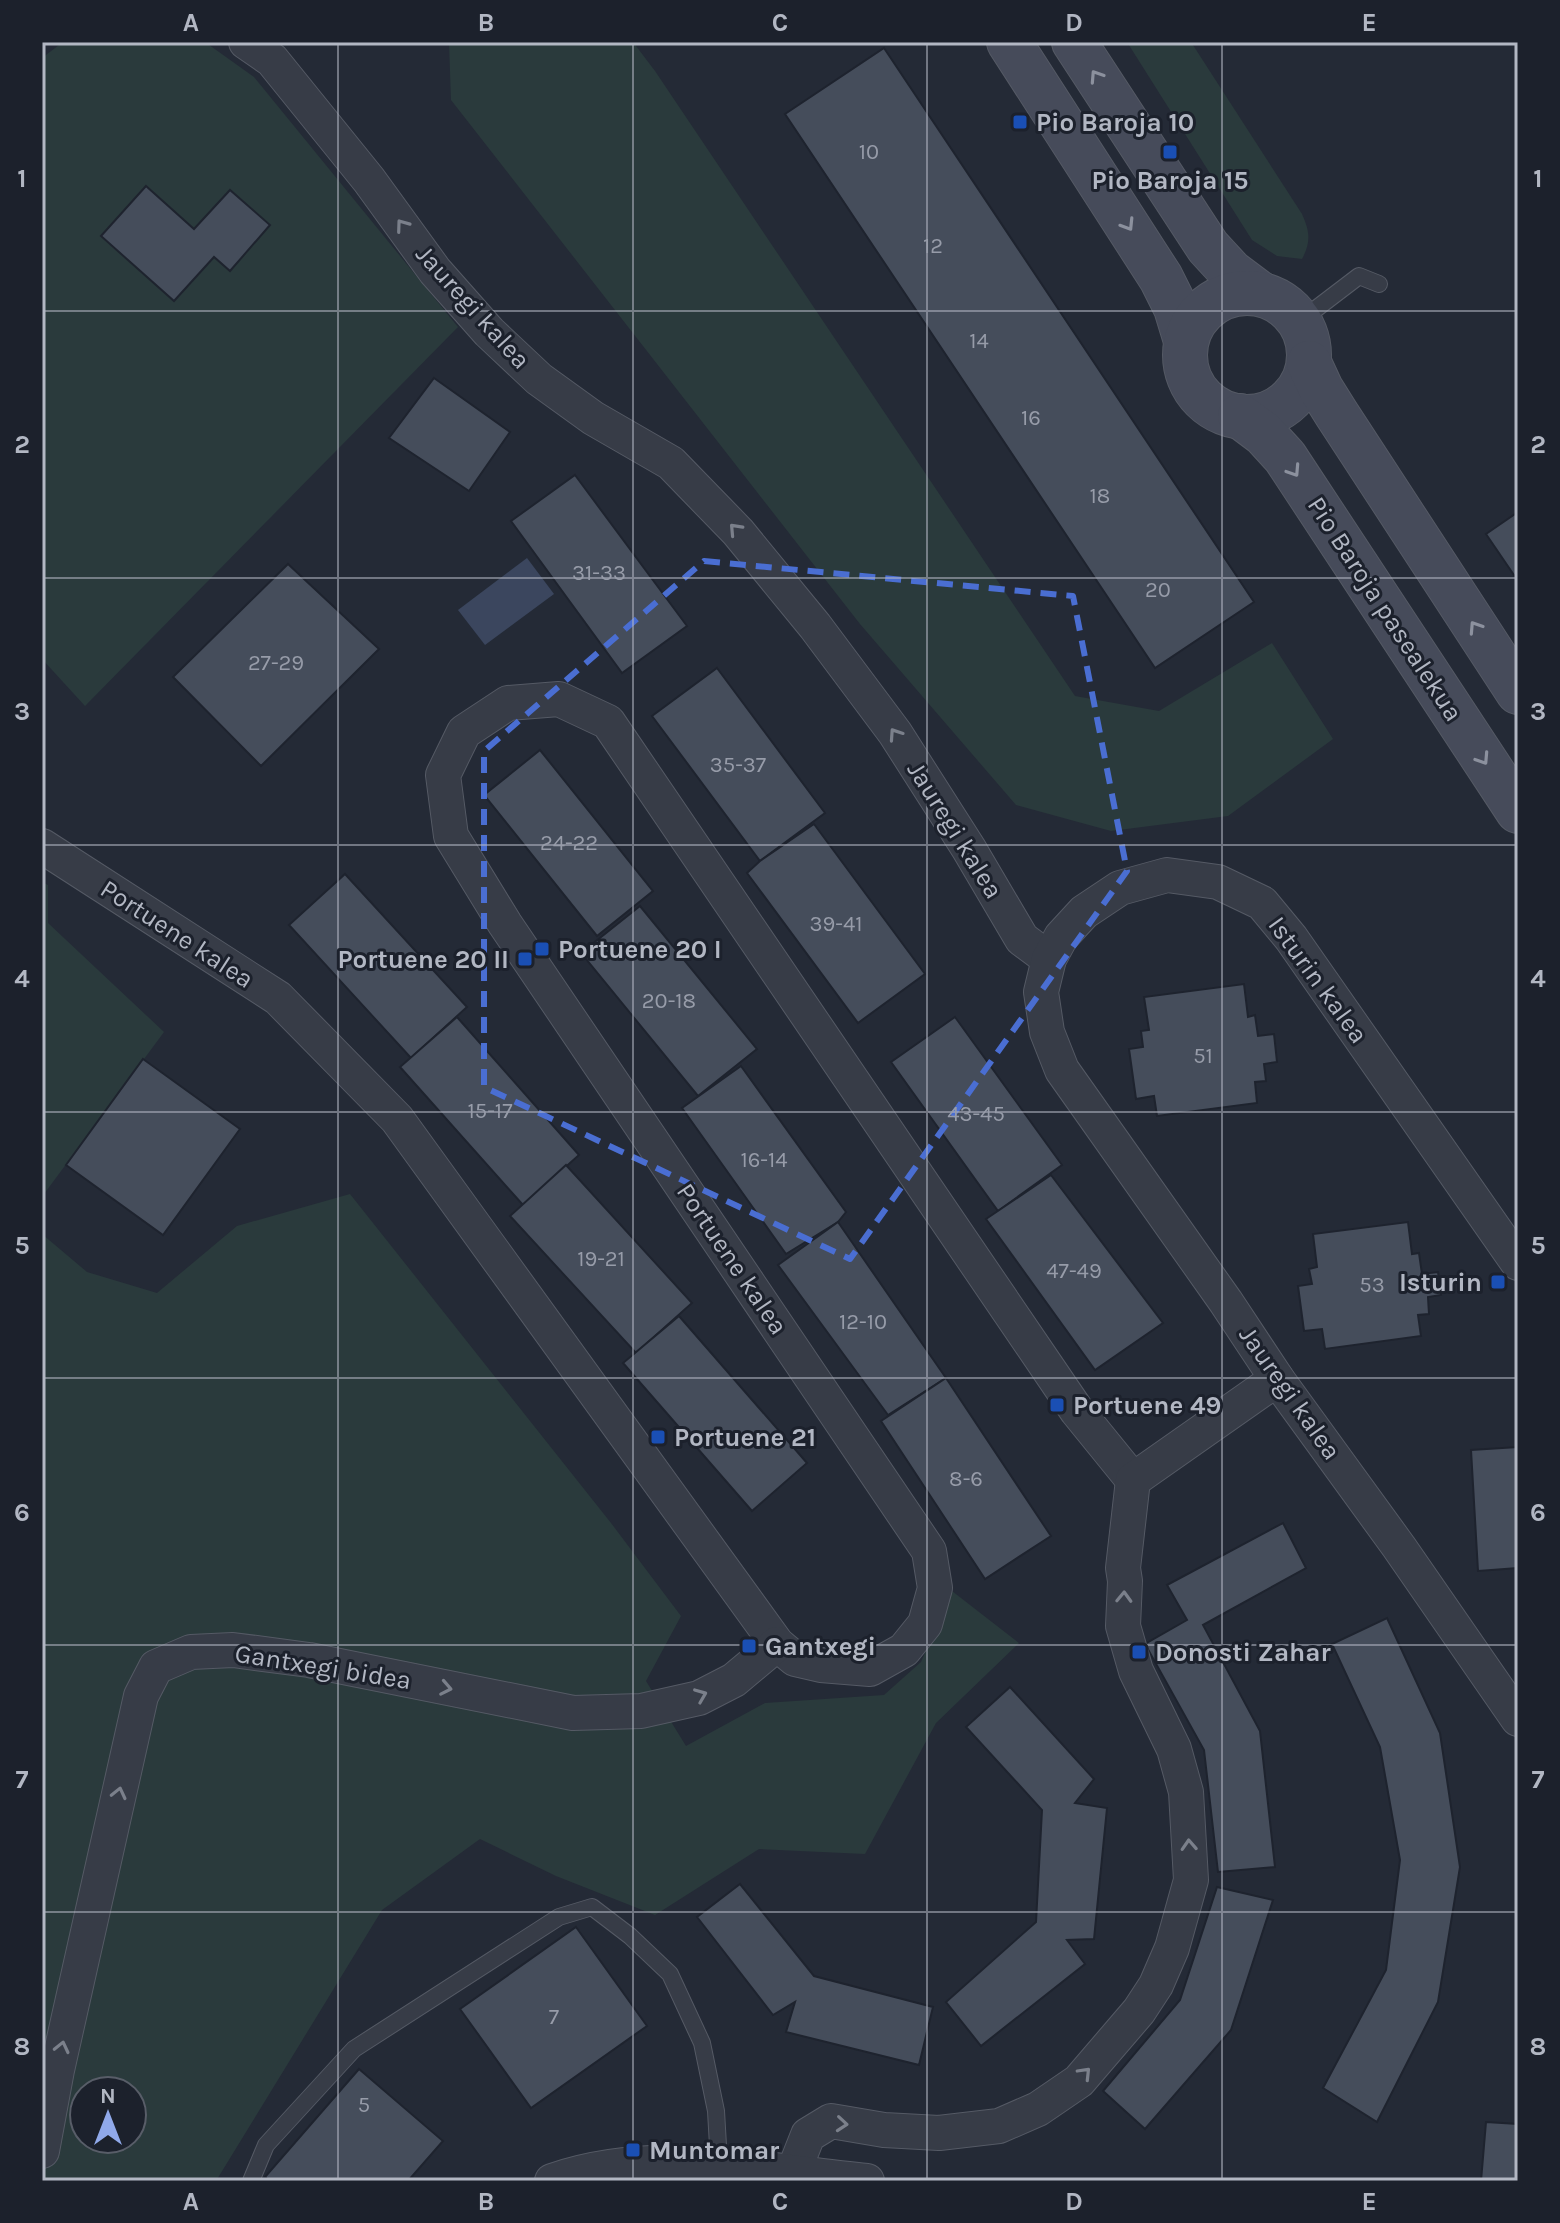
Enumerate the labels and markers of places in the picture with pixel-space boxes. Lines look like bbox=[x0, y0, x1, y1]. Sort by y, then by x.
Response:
place label: Pio Baroja 10 bbox=[1036, 107, 1194, 138]
marker: Pio Baroja 10 bbox=[1011, 113, 1029, 131]
marker: Pio Baroja 15 bbox=[1161, 143, 1179, 161]
place label: Pio Baroja 15 bbox=[1092, 165, 1248, 196]
place label: Portuene 20 I bbox=[558, 934, 722, 965]
marker: Portuene 20 I bbox=[533, 940, 551, 958]
place label: Portuene 20 II bbox=[338, 944, 509, 975]
marker: Portuene 20 II bbox=[516, 950, 534, 968]
place label: Isturin bbox=[1399, 1267, 1482, 1298]
marker: Isturin bbox=[1489, 1273, 1507, 1291]
place label: Portuene 49 bbox=[1073, 1390, 1221, 1421]
marker: Portuene 49 bbox=[1048, 1396, 1066, 1414]
place label: Portuene 21 bbox=[674, 1422, 816, 1453]
marker: Portuene 21 bbox=[649, 1428, 667, 1446]
place label: Gantxegi bbox=[765, 1631, 876, 1662]
marker: Gantxegi bbox=[740, 1637, 758, 1655]
place label: Donosti Zahar bbox=[1155, 1637, 1332, 1668]
marker: Donosti Zahar bbox=[1130, 1643, 1148, 1661]
place label: Muntomar bbox=[649, 2135, 780, 2166]
marker: Muntomar bbox=[624, 2141, 642, 2159]

